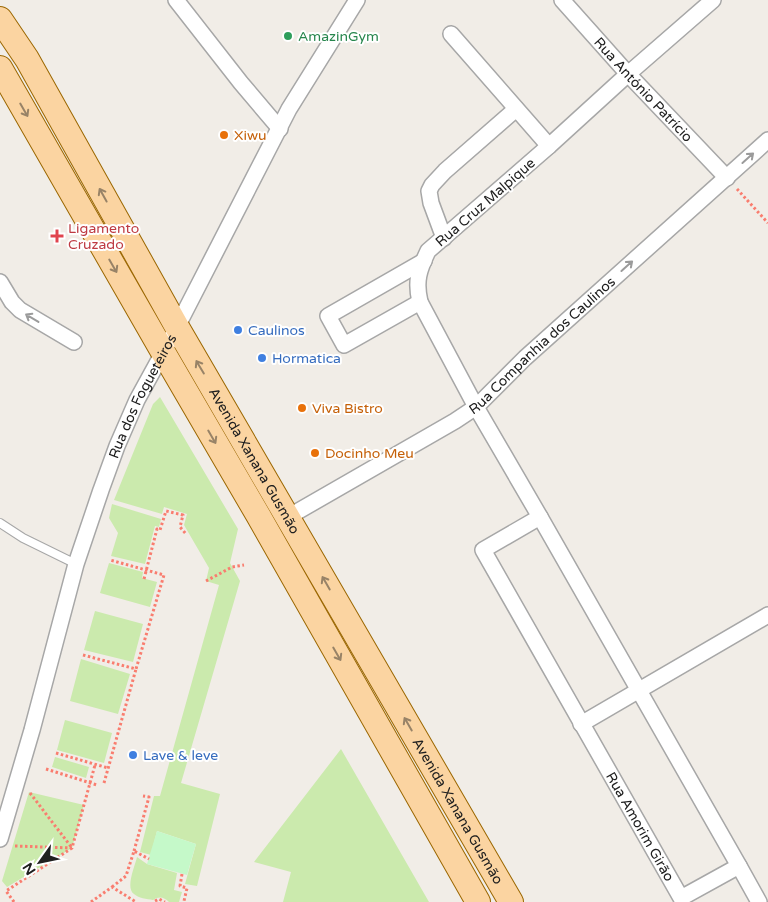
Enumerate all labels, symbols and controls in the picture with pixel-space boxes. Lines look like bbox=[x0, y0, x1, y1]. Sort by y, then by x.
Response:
place label: AmazinGym bbox=[298, 28, 379, 45]
marker: AmazinGym bbox=[282, 30, 294, 42]
street label: Rua António Patrício bbox=[590, 34, 696, 146]
one-way arrow bbox=[20, 102, 29, 117]
place label: Xiwu bbox=[234, 127, 267, 144]
marker: Xiwu bbox=[218, 129, 230, 141]
one-way arrow bbox=[741, 152, 754, 164]
street label: Rua Cruz Malpique bbox=[432, 154, 539, 250]
one-way arrow bbox=[98, 188, 107, 203]
place label: Ligamento Cruzado bbox=[68, 220, 139, 253]
marker: Ligamento Cruzado bbox=[50, 229, 64, 243]
one-way arrow bbox=[109, 259, 119, 273]
one-way arrow bbox=[620, 261, 633, 272]
street label: Rua Companhia dos Caulinos bbox=[466, 273, 619, 418]
one-way arrow bbox=[26, 312, 40, 322]
place label: Caulinos bbox=[248, 322, 305, 339]
marker: Caulinos bbox=[232, 324, 244, 336]
street label: Rua dos Fogueteiros bbox=[105, 331, 181, 461]
place label: Hormatica bbox=[272, 350, 341, 367]
marker: Hormatica bbox=[256, 352, 268, 364]
one-way arrow bbox=[195, 360, 205, 374]
street label: Avenida Xanana Gusmão bbox=[205, 385, 303, 537]
place label: Viva Bistro bbox=[312, 400, 383, 417]
marker: Viva Bistro bbox=[296, 402, 308, 414]
one-way arrow bbox=[208, 430, 218, 444]
place label: Docinho Meu bbox=[325, 445, 414, 462]
marker: Docinho Meu bbox=[309, 447, 321, 459]
one-way arrow bbox=[321, 576, 331, 590]
one-way arrow bbox=[333, 646, 342, 661]
one-way arrow bbox=[402, 717, 412, 731]
street label: Avenida Xanana Gusmão bbox=[409, 735, 507, 887]
place label: Lave & leve bbox=[143, 747, 218, 764]
marker: Lave & leve bbox=[127, 749, 139, 761]
street label: Rua Amorim Girão bbox=[602, 769, 678, 884]
north arrow bbox=[15, 837, 65, 887]
text: N bbox=[19, 859, 40, 878]

